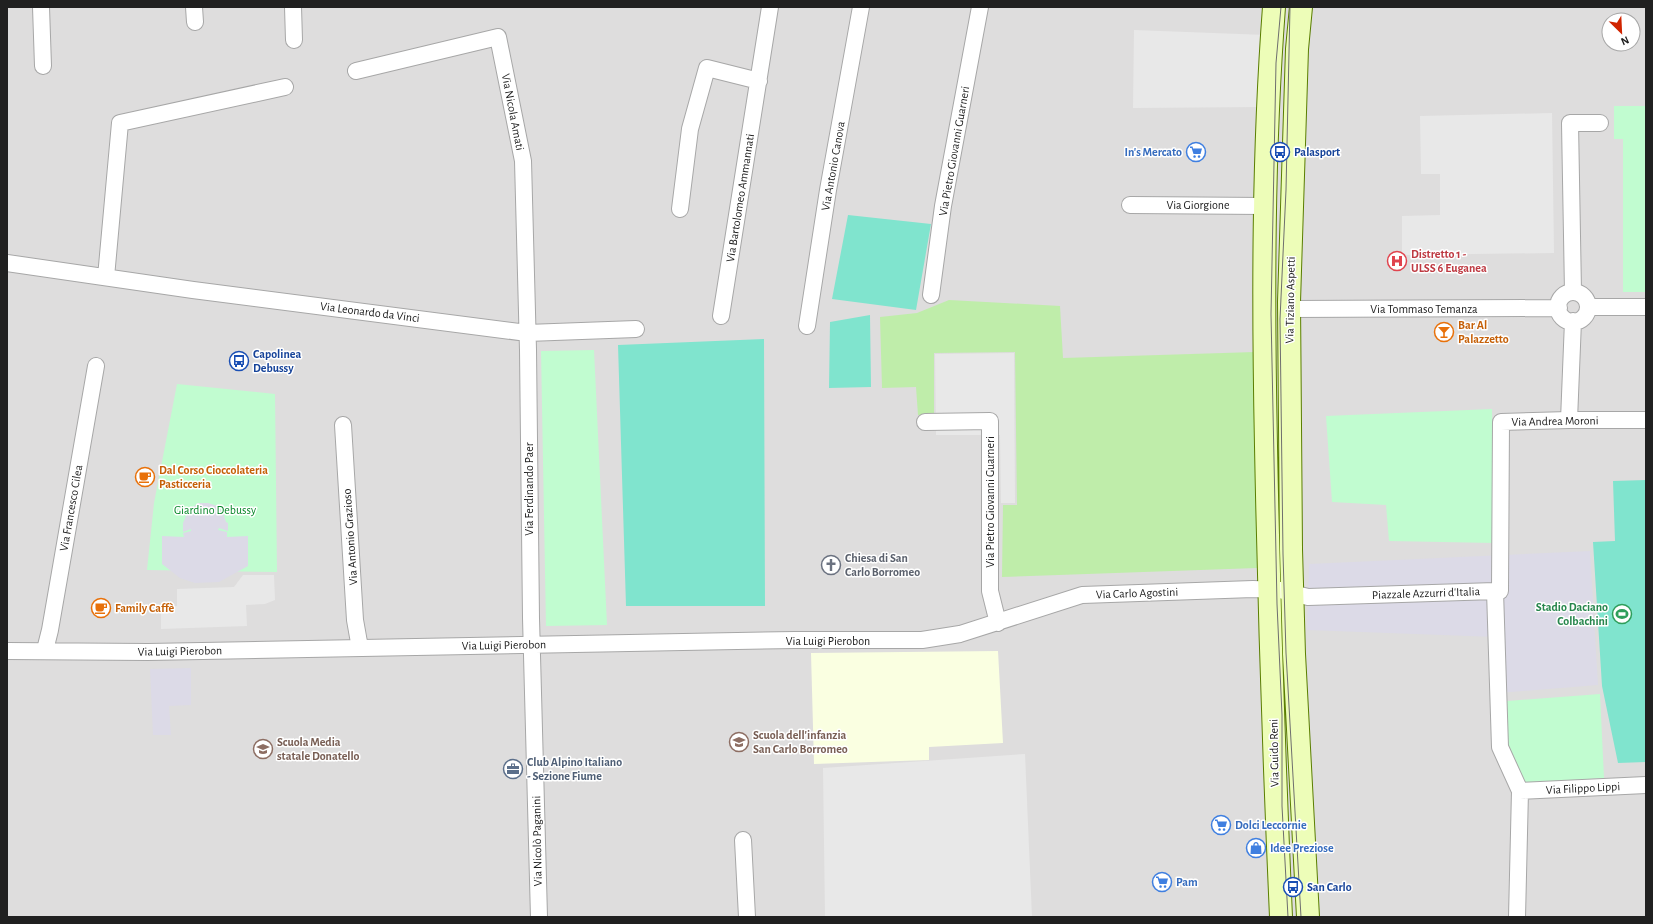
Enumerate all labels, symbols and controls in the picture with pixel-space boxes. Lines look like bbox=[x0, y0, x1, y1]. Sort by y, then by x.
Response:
north arrow bbox=[1601, 12, 1641, 52]
text: N bbox=[1619, 34, 1631, 47]
street label: Via Nicola Amati bbox=[500, 73, 526, 151]
street label: Via Pietro Giovanni Guarneri bbox=[937, 85, 971, 217]
street label: Via Antonio Canova bbox=[819, 120, 847, 212]
street label: Via Bartolomeo Ammannati bbox=[724, 133, 756, 263]
supermarket icon: In's Mercato bbox=[1185, 141, 1207, 163]
bus stop icon: Palasport bbox=[1269, 141, 1291, 163]
place label: In's Mercato bbox=[1125, 146, 1182, 158]
place label: Palasport bbox=[1294, 146, 1340, 158]
street label: Via Giorgione bbox=[1166, 199, 1230, 211]
place label: Distretto 1 - ULSS 6 Euganea bbox=[1411, 248, 1487, 274]
hospital icon: Distretto 1 - ULSS 6 Euganea bbox=[1386, 250, 1408, 272]
street label: Via Tiziano Aspetti bbox=[1283, 256, 1297, 344]
street label: Via Leonardo da Vinci bbox=[320, 300, 420, 324]
street label: Via Tommaso Temanza bbox=[1370, 303, 1478, 315]
place label: Bar Al Palazzetto bbox=[1458, 319, 1509, 345]
bar icon: Bar Al Palazzetto bbox=[1433, 321, 1455, 343]
place label: Capolinea Debussy bbox=[253, 348, 301, 375]
bus stop icon: Capolinea Debussy bbox=[228, 350, 250, 372]
street label: Via Andrea Moroni bbox=[1511, 414, 1599, 428]
street label: Via Pietro Giovanni Guarneri bbox=[984, 436, 996, 568]
street label: Via Ferdinando Paer bbox=[523, 442, 535, 536]
street label: Via Francesco Cilea bbox=[57, 463, 85, 552]
place label: Dal Corso Cioccolateria Pasticceria bbox=[159, 464, 268, 490]
cafe icon: Dal Corso Cioccolateria Pasticceria bbox=[134, 466, 156, 488]
street label: Via Antonio Grazioso bbox=[341, 488, 359, 586]
park label: Giardino Debussy bbox=[174, 504, 256, 517]
place label: Chiesa di San Carlo Borromeo bbox=[845, 552, 920, 578]
church icon: Chiesa di San Carlo Borromeo bbox=[820, 554, 842, 576]
street label: Piazzale Azzurri d'Italia bbox=[1372, 585, 1481, 601]
street label: Via Carlo Agostini bbox=[1096, 586, 1178, 600]
cafe icon: Family Caffè bbox=[90, 597, 112, 619]
place label: Stadio Daciano Colbachini bbox=[1536, 601, 1608, 627]
place label: Family Caffè bbox=[115, 602, 175, 615]
sports icon: Stadio Daciano Colbachini bbox=[1611, 603, 1633, 625]
street label: Via Luigi Pierobon bbox=[786, 635, 870, 647]
street label: Via Luigi Pierobon bbox=[462, 638, 546, 652]
street label: Via Luigi Pierobon bbox=[138, 644, 222, 658]
street label: Via Guido Reni bbox=[1267, 719, 1281, 787]
place label: Scuola dell'infanzia San Carlo Borromeo bbox=[753, 729, 848, 755]
school or university icon: Scuola dell'infanzia San Carlo Borromeo bbox=[728, 731, 750, 753]
place label: Scuola Media statale Donatello bbox=[277, 736, 360, 762]
school or university icon: Scuola Media statale Donatello bbox=[252, 738, 274, 760]
place label: Club Alpino Italiano - Sezione Fiume bbox=[527, 756, 622, 782]
office icon: Club Alpino Italiano - Sezione Fiume bbox=[502, 758, 524, 780]
street label: Via Filippo Lippi bbox=[1546, 780, 1620, 796]
street label: Via Nicolò Paganini bbox=[530, 796, 544, 886]
supermarket icon: Dolci Leccornie bbox=[1210, 814, 1232, 836]
place label: Dolci Leccornie bbox=[1235, 819, 1307, 831]
shop icon: Idee Preziose bbox=[1245, 837, 1267, 859]
place label: Idee Preziose bbox=[1270, 842, 1334, 854]
supermarket icon: Pam bbox=[1151, 871, 1173, 893]
place label: Pam bbox=[1176, 876, 1198, 888]
bus stop icon: San Carlo bbox=[1282, 876, 1304, 898]
place label: San Carlo bbox=[1307, 881, 1352, 893]

